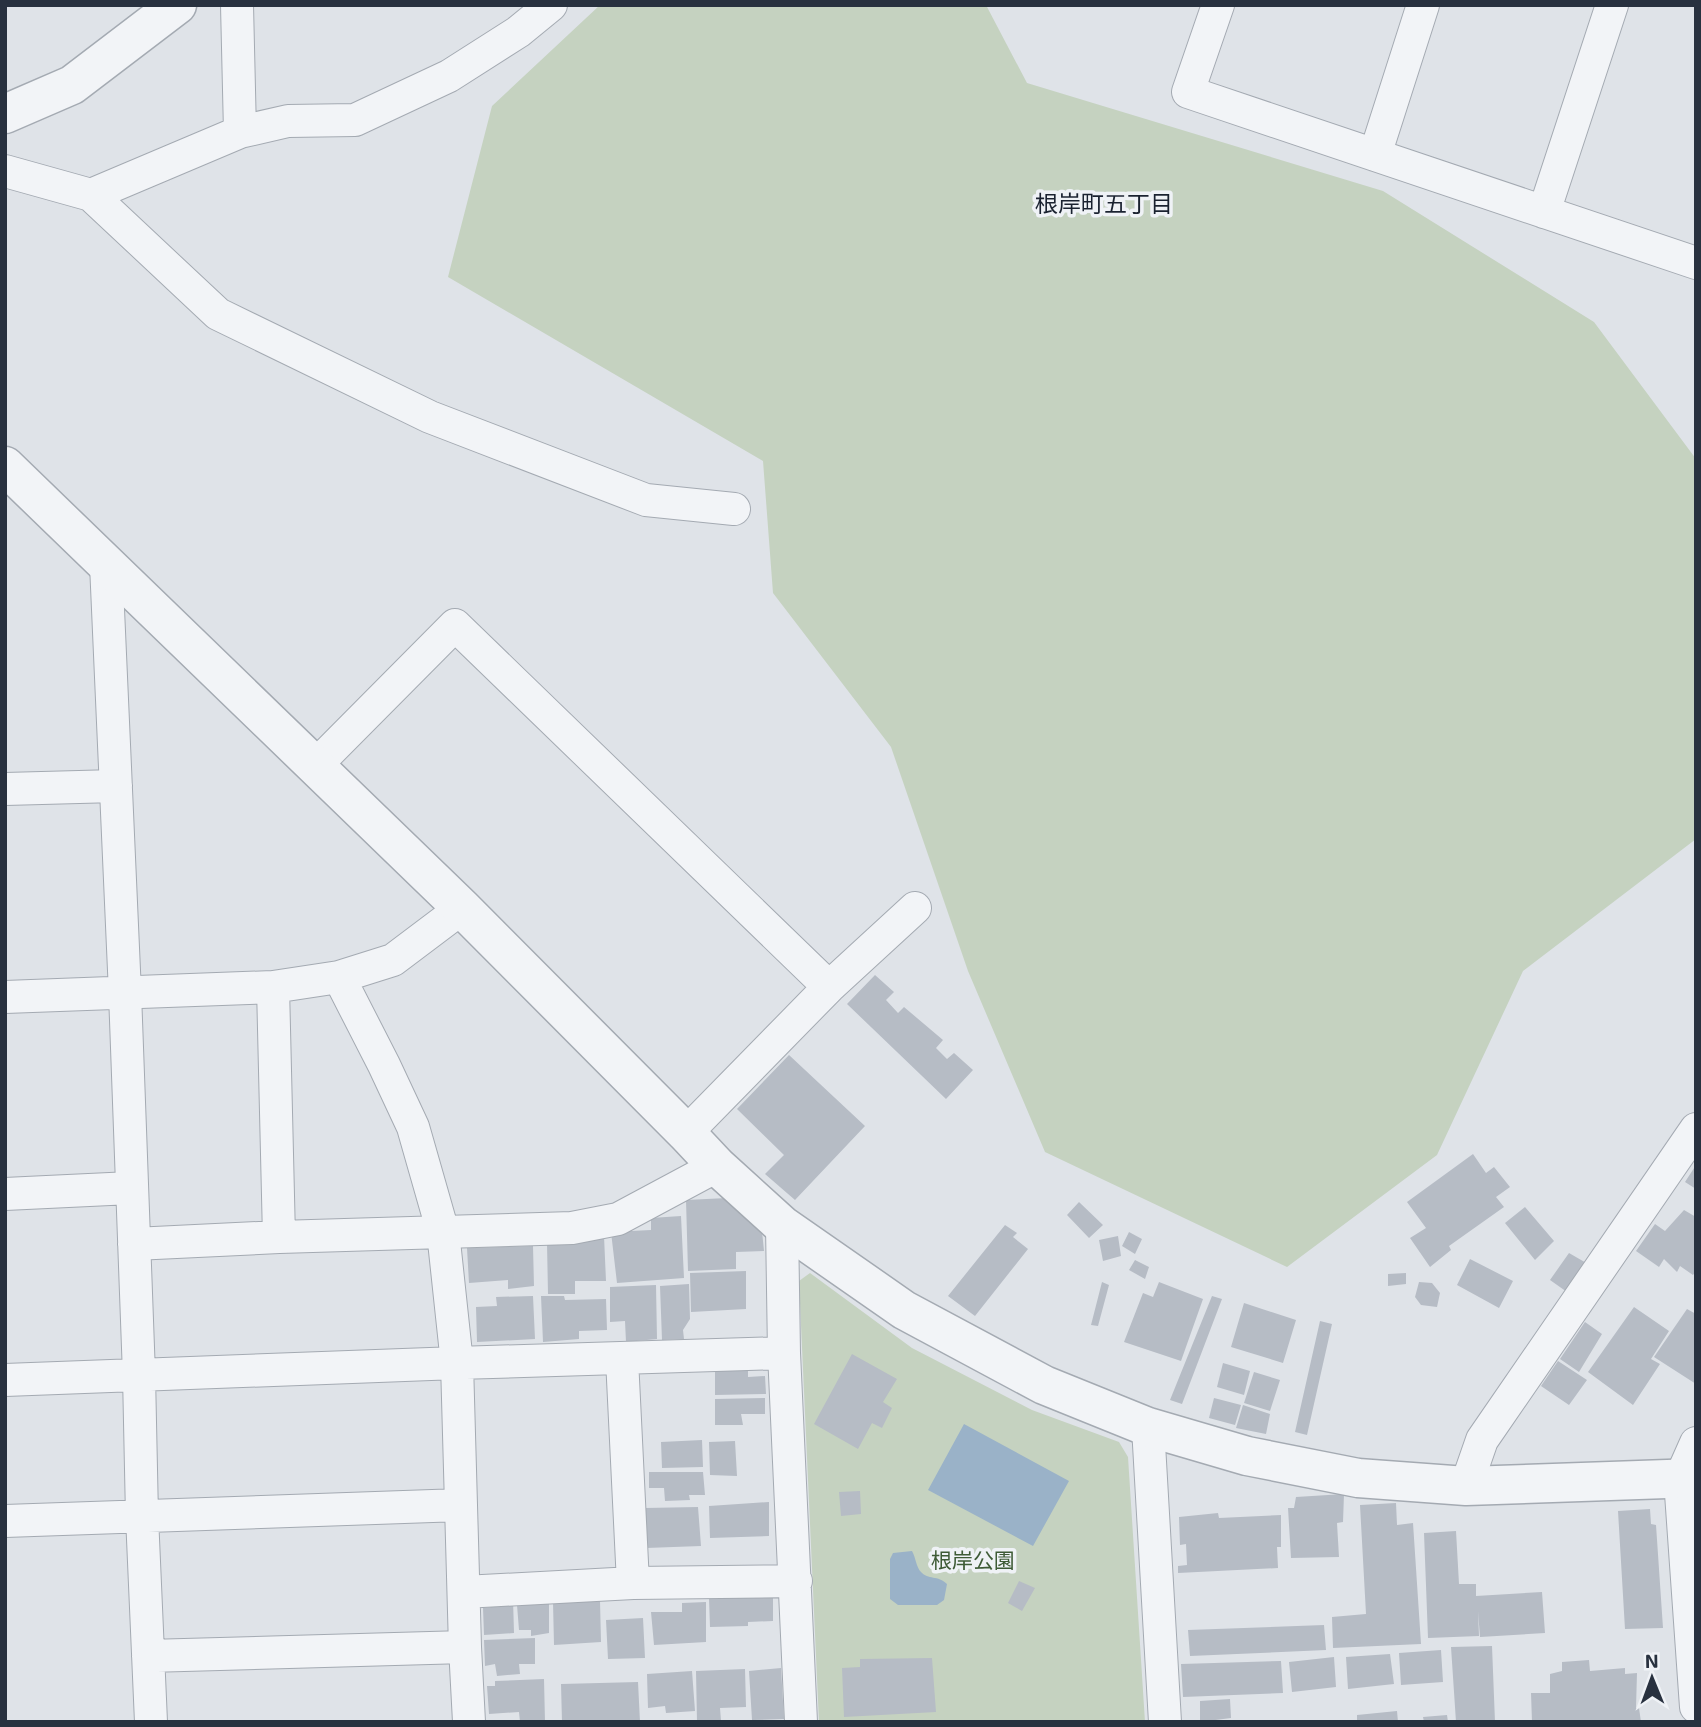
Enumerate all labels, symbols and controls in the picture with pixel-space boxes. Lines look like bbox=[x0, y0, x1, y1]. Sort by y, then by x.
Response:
district label: 根岸町五丁目 bbox=[1035, 189, 1173, 217]
park label: 根岸公園 bbox=[931, 1547, 1015, 1572]
north arrow bbox=[1617, 1643, 1687, 1713]
text: N bbox=[1645, 1649, 1659, 1672]

